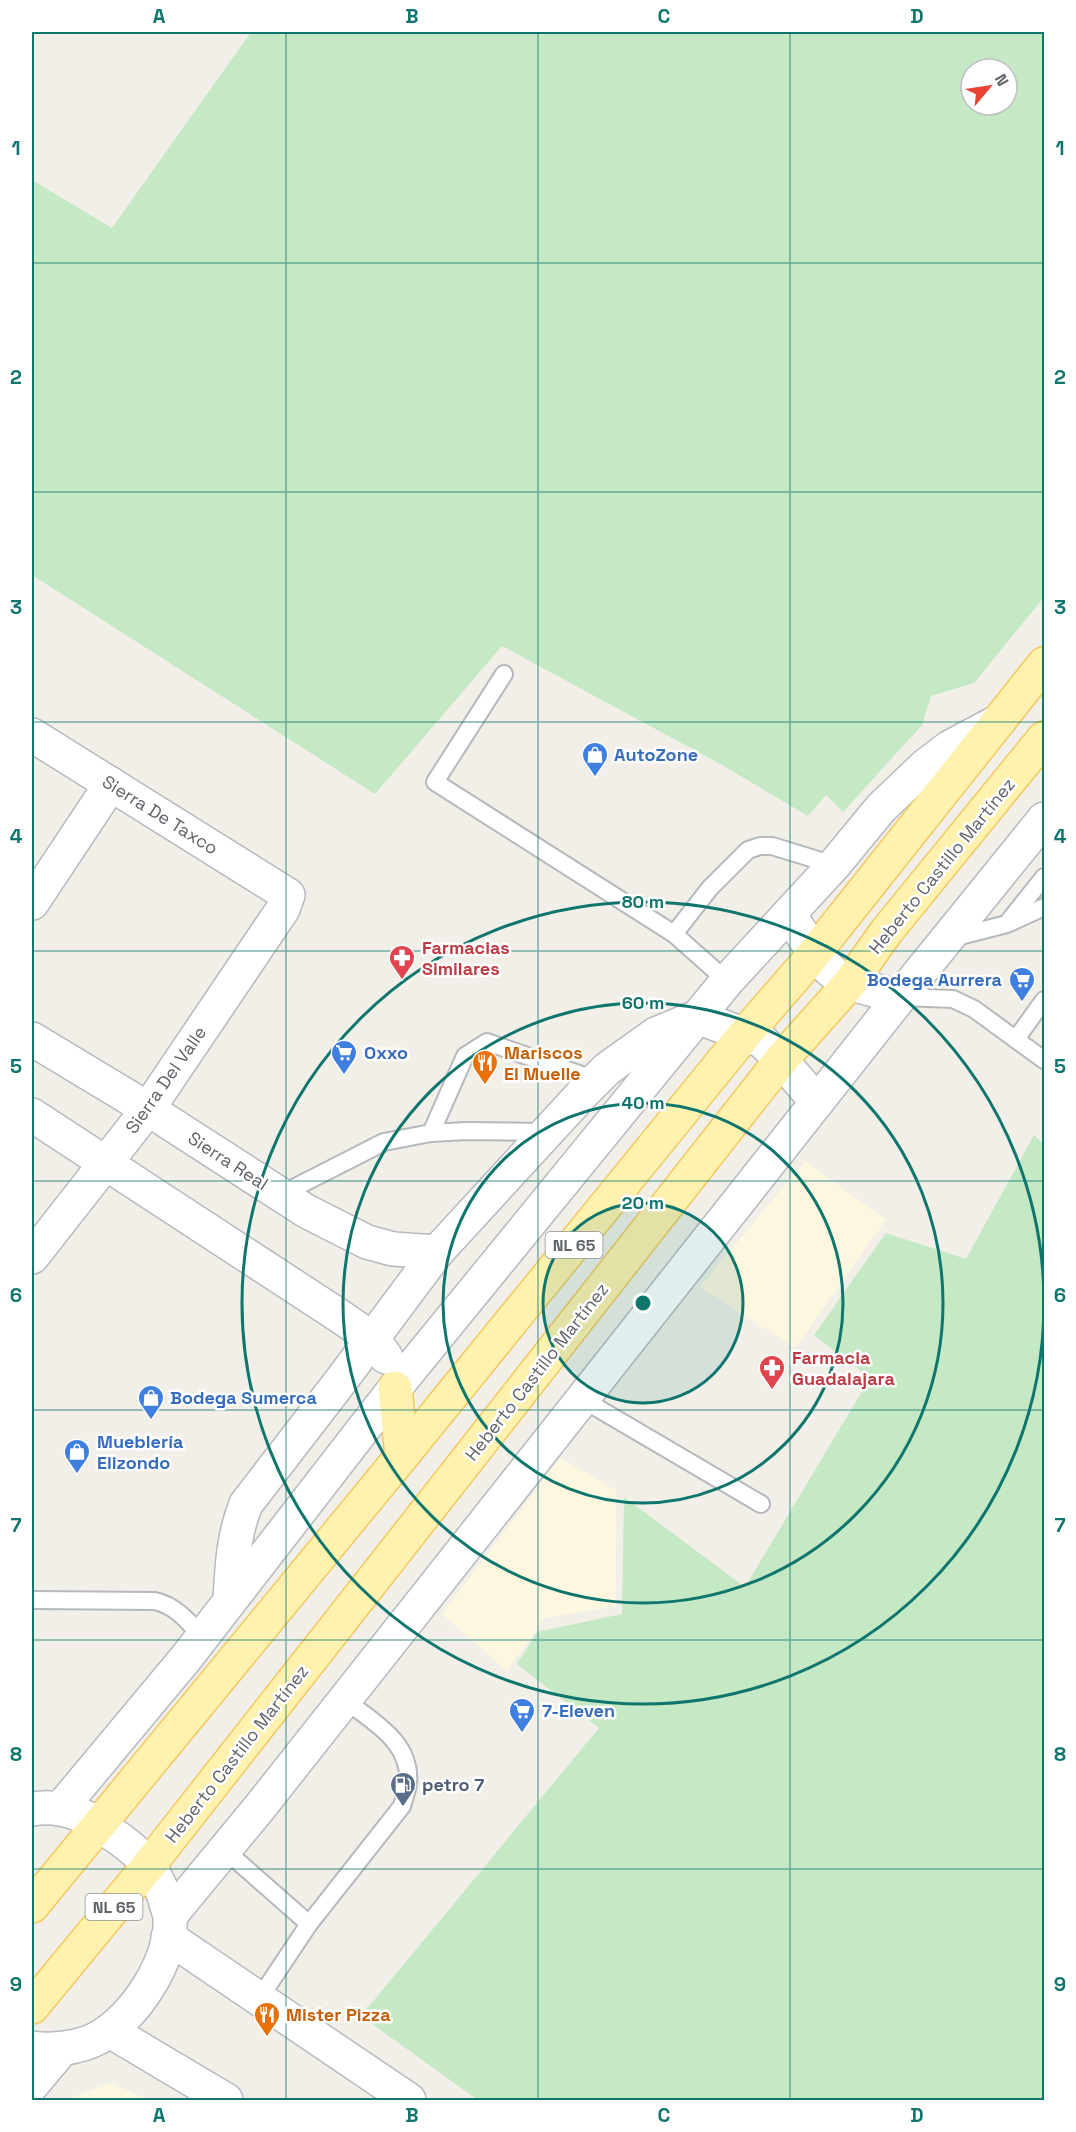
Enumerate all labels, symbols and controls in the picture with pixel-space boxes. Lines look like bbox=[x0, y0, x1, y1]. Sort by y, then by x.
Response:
text: A bbox=[153, 3, 166, 29]
text: B bbox=[405, 3, 419, 29]
text: C bbox=[658, 3, 671, 29]
text: D bbox=[910, 3, 924, 29]
north arrow bbox=[959, 57, 1019, 117]
text: N bbox=[990, 70, 1013, 90]
text: 1 bbox=[11, 135, 21, 161]
text: 1 bbox=[1055, 135, 1065, 161]
text: 2 bbox=[10, 364, 22, 390]
text: 2 bbox=[1054, 364, 1066, 390]
text: 3 bbox=[10, 594, 22, 620]
text: 3 bbox=[1054, 594, 1066, 620]
shop icon: AutoZone bbox=[580, 740, 610, 778]
place label: AutoZone bbox=[614, 743, 698, 766]
street label: Sierra De Taxco bbox=[98, 770, 223, 859]
street label: Heberto Castillo Martínez bbox=[864, 773, 1020, 958]
text: 4 bbox=[10, 823, 23, 849]
text: 4 bbox=[1054, 823, 1067, 849]
text: 80 m bbox=[622, 890, 664, 913]
place label: Farmacias Similares bbox=[422, 936, 510, 980]
pharmacy icon: Farmacias Similares bbox=[387, 943, 417, 981]
supermarket icon: Bodega Aurrera bbox=[1007, 965, 1037, 1003]
place label: Bodega Aurrera bbox=[867, 968, 1003, 991]
text: 60 m bbox=[622, 991, 664, 1014]
street label: Sierra Del Valle bbox=[120, 1021, 211, 1138]
supermarket icon: Oxxo bbox=[329, 1038, 359, 1076]
place label: Oxxo bbox=[364, 1041, 408, 1064]
place label: Mariscos El Muelle bbox=[504, 1041, 583, 1085]
restaurant icon: Mariscos El Muelle bbox=[470, 1048, 500, 1086]
text: 5 bbox=[10, 1053, 22, 1079]
text: 5 bbox=[1054, 1053, 1066, 1079]
text: 40 m bbox=[621, 1091, 665, 1114]
street label: Sierra Real bbox=[184, 1126, 273, 1195]
text: 20 m bbox=[622, 1191, 664, 1214]
road number: NL 65 bbox=[546, 1232, 602, 1258]
street label: Heberto Castillo Martínez bbox=[460, 1278, 613, 1465]
text: 6 bbox=[10, 1282, 22, 1308]
text: 6 bbox=[1054, 1282, 1066, 1308]
centre of rings bbox=[633, 1293, 653, 1313]
place label: Farmacia Guadalajara bbox=[792, 1346, 895, 1390]
pharmacy icon: Farmacia Guadalajara bbox=[757, 1353, 787, 1391]
shop icon: Bodega Sumerca bbox=[136, 1383, 166, 1421]
place label: Bodega Sumerca bbox=[170, 1386, 317, 1409]
place label: Mueblería Elizondo bbox=[97, 1430, 184, 1474]
shop icon: Mueblería Elizondo bbox=[62, 1437, 92, 1475]
text: 7 bbox=[10, 1512, 22, 1538]
text: 7 bbox=[1054, 1512, 1066, 1538]
street label: Heberto Castillo Martínez bbox=[160, 1660, 313, 1847]
supermarket icon: 7-Eleven bbox=[507, 1696, 537, 1734]
place label: 7-Eleven bbox=[542, 1699, 615, 1722]
text: 8 bbox=[10, 1741, 22, 1767]
text: 8 bbox=[1054, 1741, 1066, 1767]
fuel station icon: petro 7 bbox=[388, 1770, 418, 1808]
place label: petro 7 bbox=[422, 1773, 484, 1796]
road number: NL 65 bbox=[86, 1894, 142, 1920]
text: 9 bbox=[10, 1971, 22, 1997]
text: 9 bbox=[1054, 1971, 1066, 1997]
restaurant icon: Mister Pizza bbox=[252, 2000, 282, 2038]
place label: Mister Pizza bbox=[286, 2003, 391, 2026]
text: A bbox=[153, 2102, 166, 2128]
text: B bbox=[405, 2102, 419, 2128]
text: C bbox=[658, 2102, 671, 2128]
text: D bbox=[910, 2102, 924, 2128]

